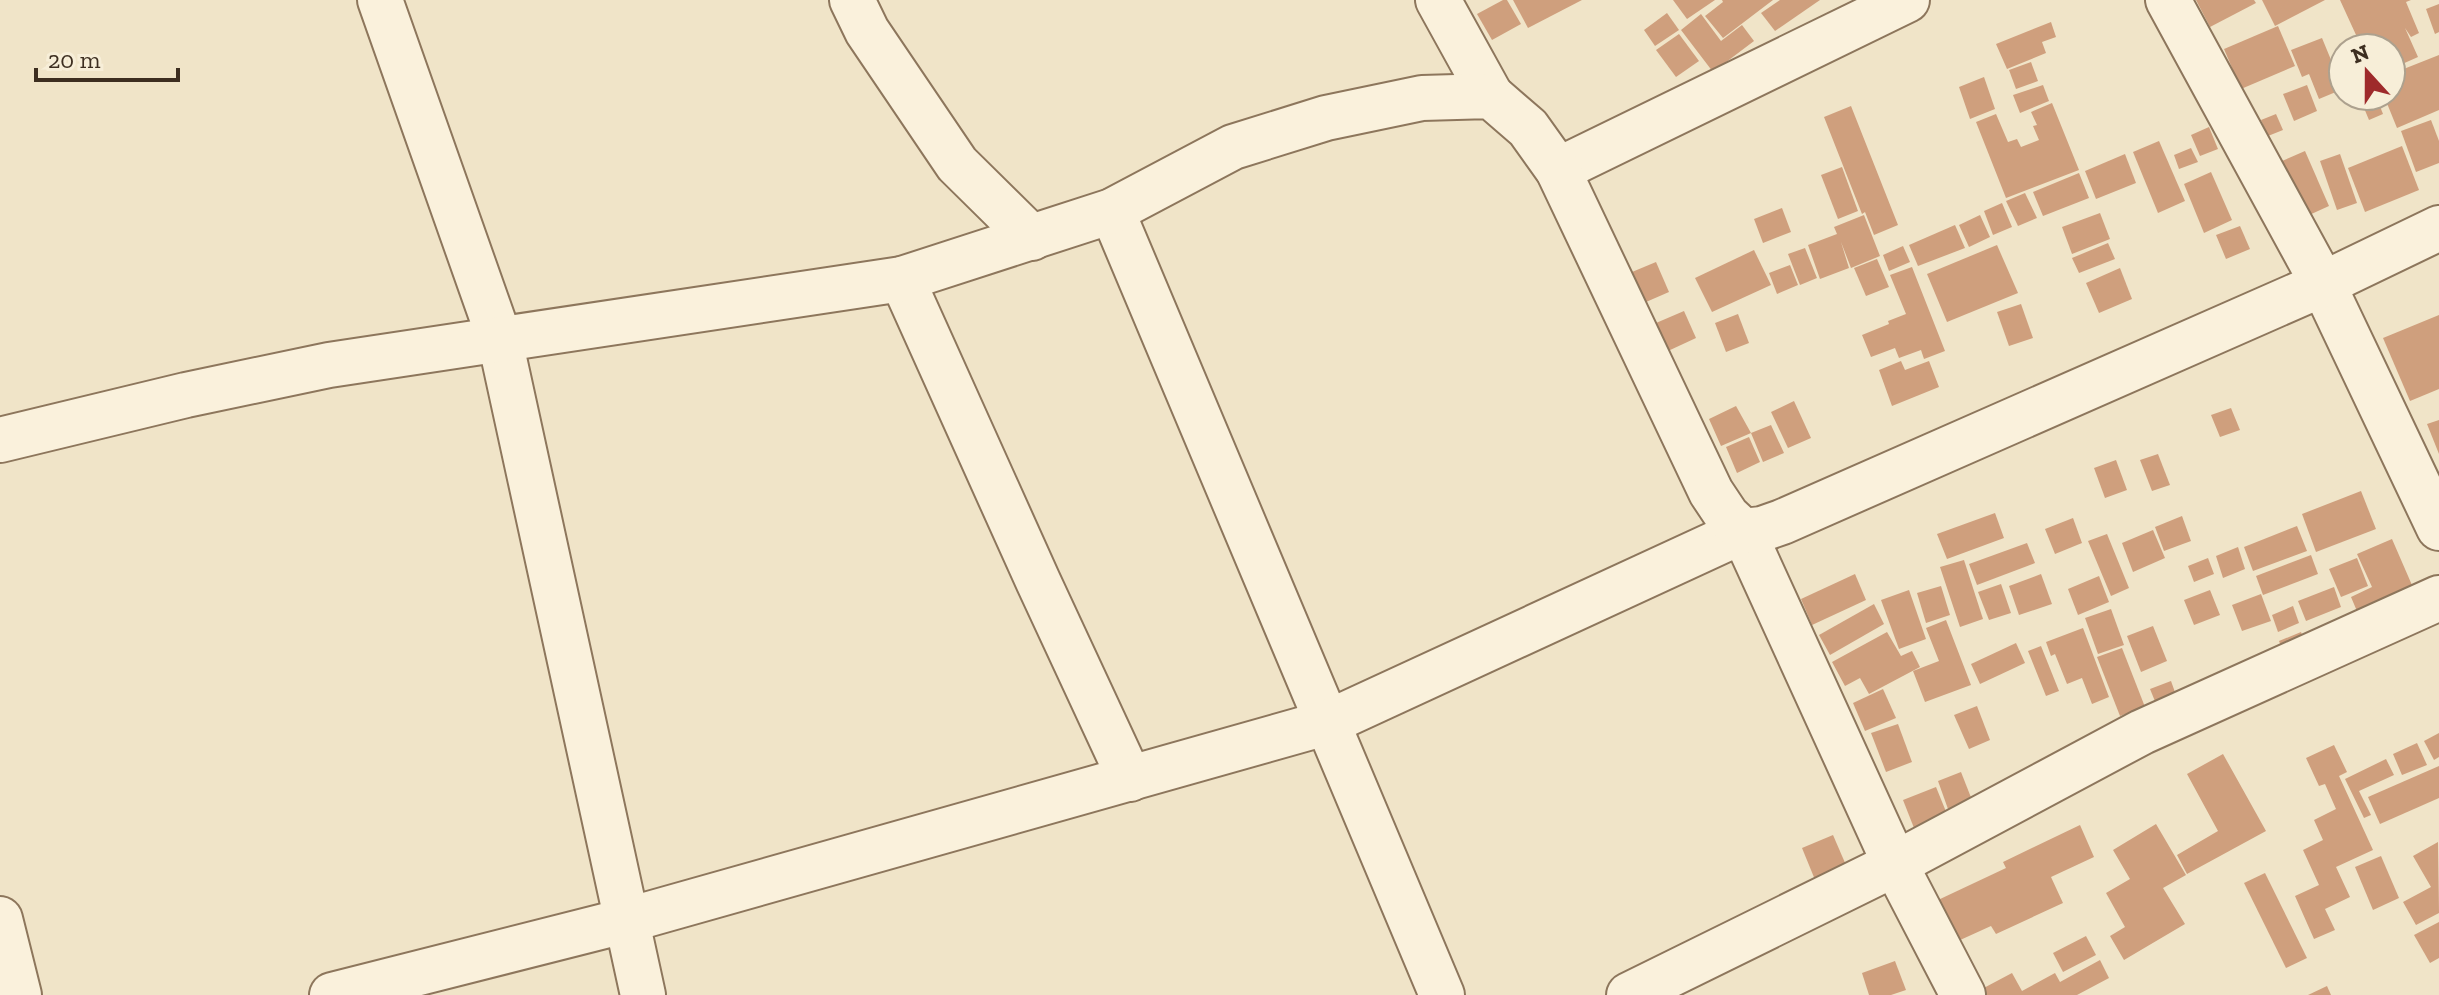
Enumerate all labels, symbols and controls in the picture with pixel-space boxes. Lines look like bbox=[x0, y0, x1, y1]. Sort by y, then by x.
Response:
scale bar bbox=[36, 32, 178, 82]
north arrow bbox=[2327, 32, 2407, 112]
text: N bbox=[2347, 38, 2373, 69]
text: 20 m bbox=[48, 45, 101, 74]

